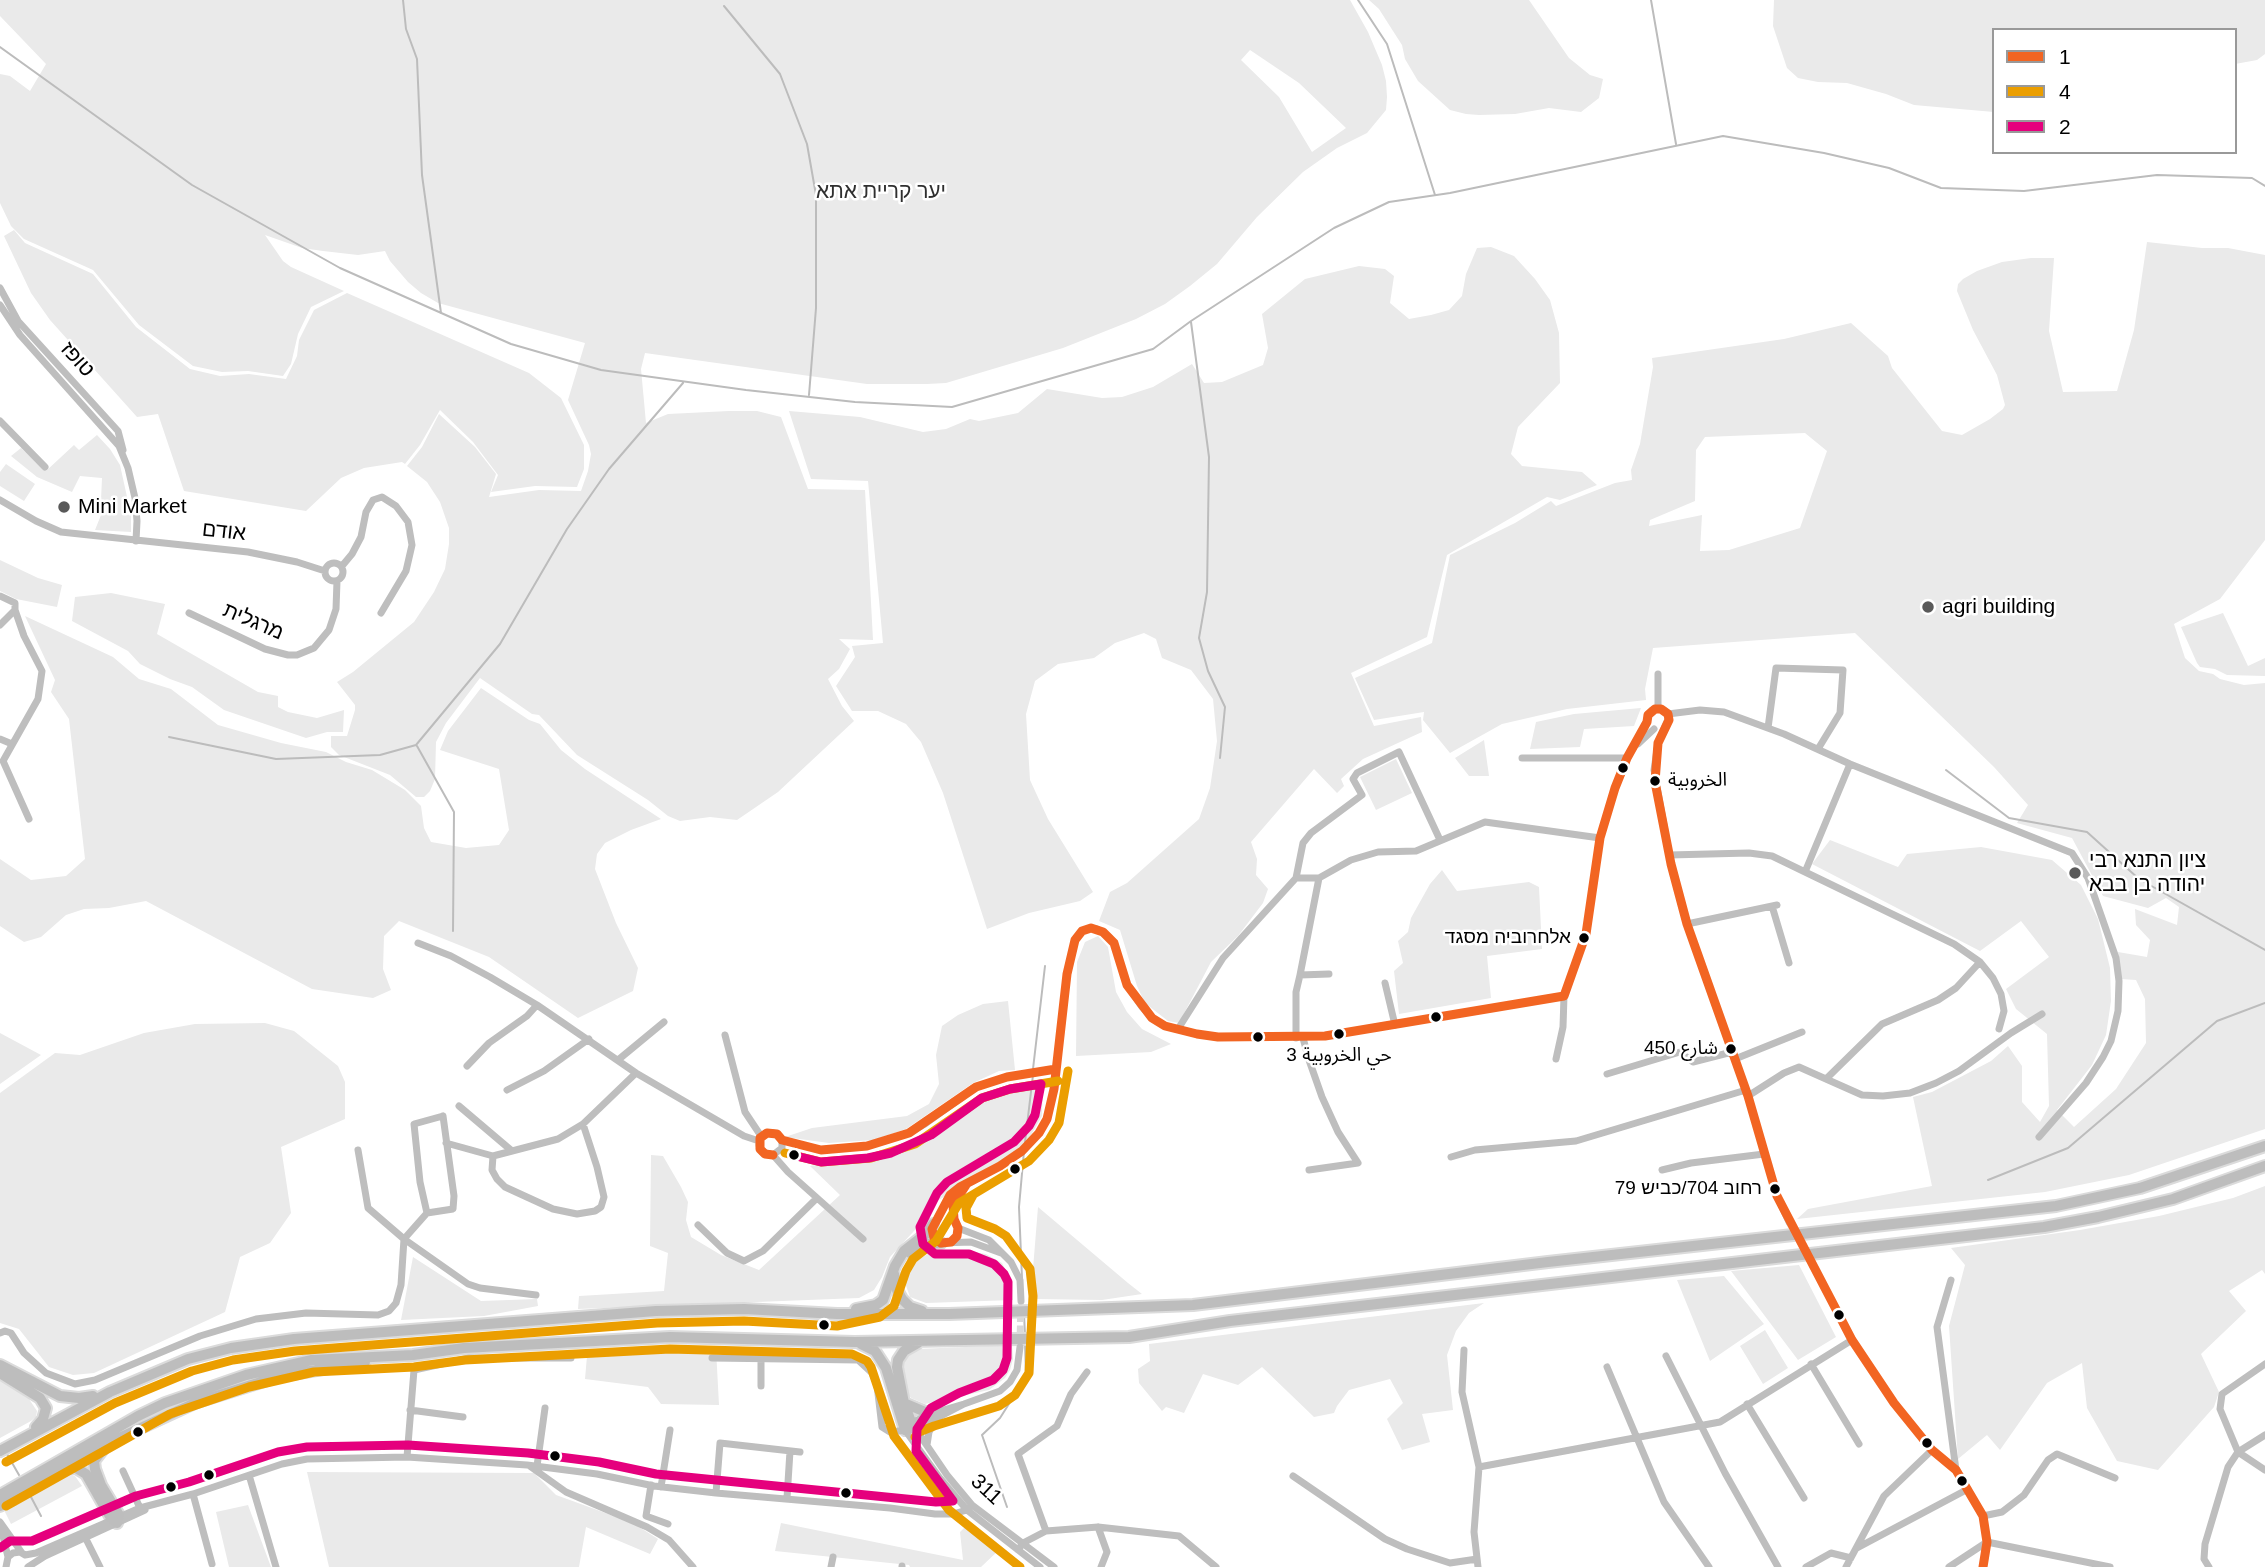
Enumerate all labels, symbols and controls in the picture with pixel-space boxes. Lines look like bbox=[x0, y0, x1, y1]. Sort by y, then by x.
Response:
legend bbox=[1992, 28, 2237, 154]
text: 1 bbox=[2059, 45, 2071, 68]
text: 4 bbox=[2059, 80, 2071, 103]
text: 2 bbox=[2059, 115, 2071, 138]
park label: יער קריית אתא bbox=[816, 179, 946, 205]
street label: טופז bbox=[55, 337, 99, 383]
place label: Mini Market bbox=[78, 494, 187, 520]
marker: Mini Market bbox=[56, 499, 72, 515]
street label: אודם bbox=[201, 517, 247, 547]
place label: agri building bbox=[1942, 594, 2055, 620]
street label: מרגלית bbox=[219, 598, 287, 646]
marker: agri building bbox=[1920, 599, 1936, 615]
unlabelled marker bbox=[1616, 761, 1630, 775]
place label: الخروبية bbox=[1668, 770, 1727, 792]
marker: الخروبية bbox=[1648, 774, 1662, 788]
place label: ציון התנא רבי יהודה בן בבא bbox=[2089, 848, 2206, 898]
marker: ציון התנא רבי יהודה בן בבא bbox=[2067, 865, 2083, 881]
place label: אלחרוביה מסגד bbox=[1445, 927, 1571, 949]
marker: אלחרוביה מסגד bbox=[1577, 931, 1591, 945]
unlabelled marker bbox=[1429, 1010, 1443, 1024]
marker: حي الخروبية 3 bbox=[1332, 1027, 1346, 1041]
unlabelled marker bbox=[1251, 1030, 1265, 1044]
place label: شارع 450 bbox=[1644, 1038, 1718, 1060]
marker: شارع 450 bbox=[1724, 1042, 1738, 1056]
place label: حي الخروبية 3 bbox=[1286, 1045, 1392, 1067]
unlabelled marker bbox=[787, 1148, 801, 1162]
unlabelled marker bbox=[1008, 1162, 1022, 1176]
place label: רחוב 704/כביש 79 bbox=[1615, 1178, 1762, 1200]
marker: רחוב 704/כביש 79 bbox=[1768, 1182, 1782, 1196]
unlabelled marker bbox=[1832, 1308, 1846, 1322]
unlabelled marker bbox=[817, 1318, 831, 1332]
unlabelled marker bbox=[131, 1425, 145, 1439]
unlabelled marker bbox=[1920, 1436, 1934, 1450]
unlabelled marker bbox=[548, 1449, 562, 1463]
unlabelled marker bbox=[202, 1468, 216, 1482]
street label: 311 bbox=[965, 1469, 1007, 1511]
unlabelled marker bbox=[1955, 1474, 1969, 1488]
unlabelled marker bbox=[164, 1480, 178, 1494]
unlabelled marker bbox=[839, 1486, 853, 1500]

